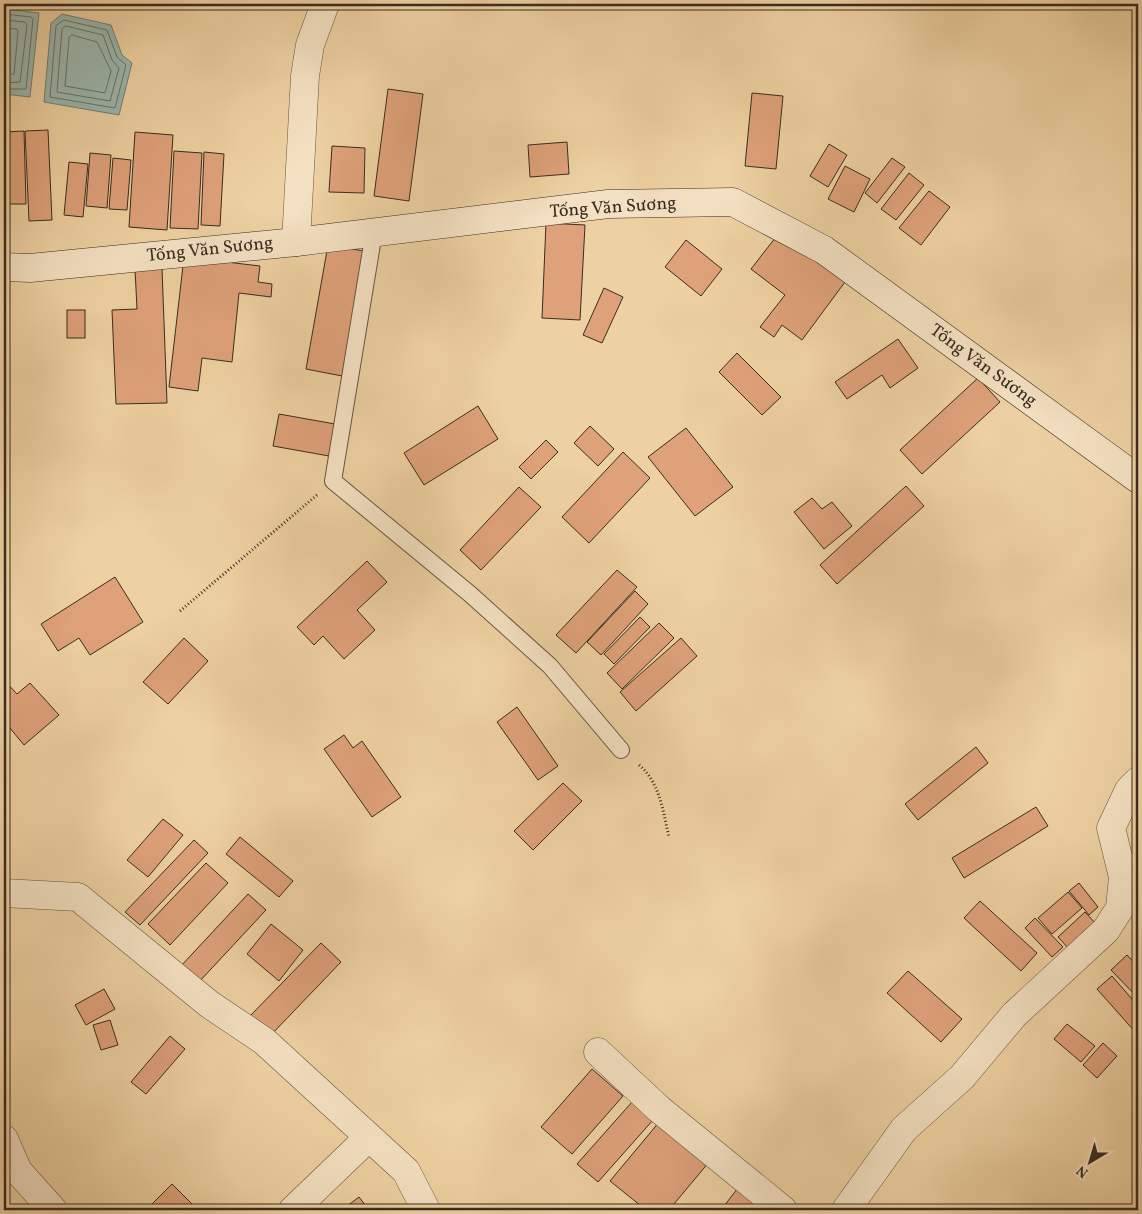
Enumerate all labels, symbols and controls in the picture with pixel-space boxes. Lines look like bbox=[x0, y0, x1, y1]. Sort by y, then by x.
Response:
street label: Tống Văn Sương bbox=[549, 191, 677, 225]
street label: Tống Văn Sương bbox=[145, 231, 275, 269]
street label: Tống Văn Sương bbox=[924, 319, 1042, 413]
north arrow bbox=[1064, 1136, 1114, 1186]
text: N bbox=[1073, 1160, 1093, 1182]

